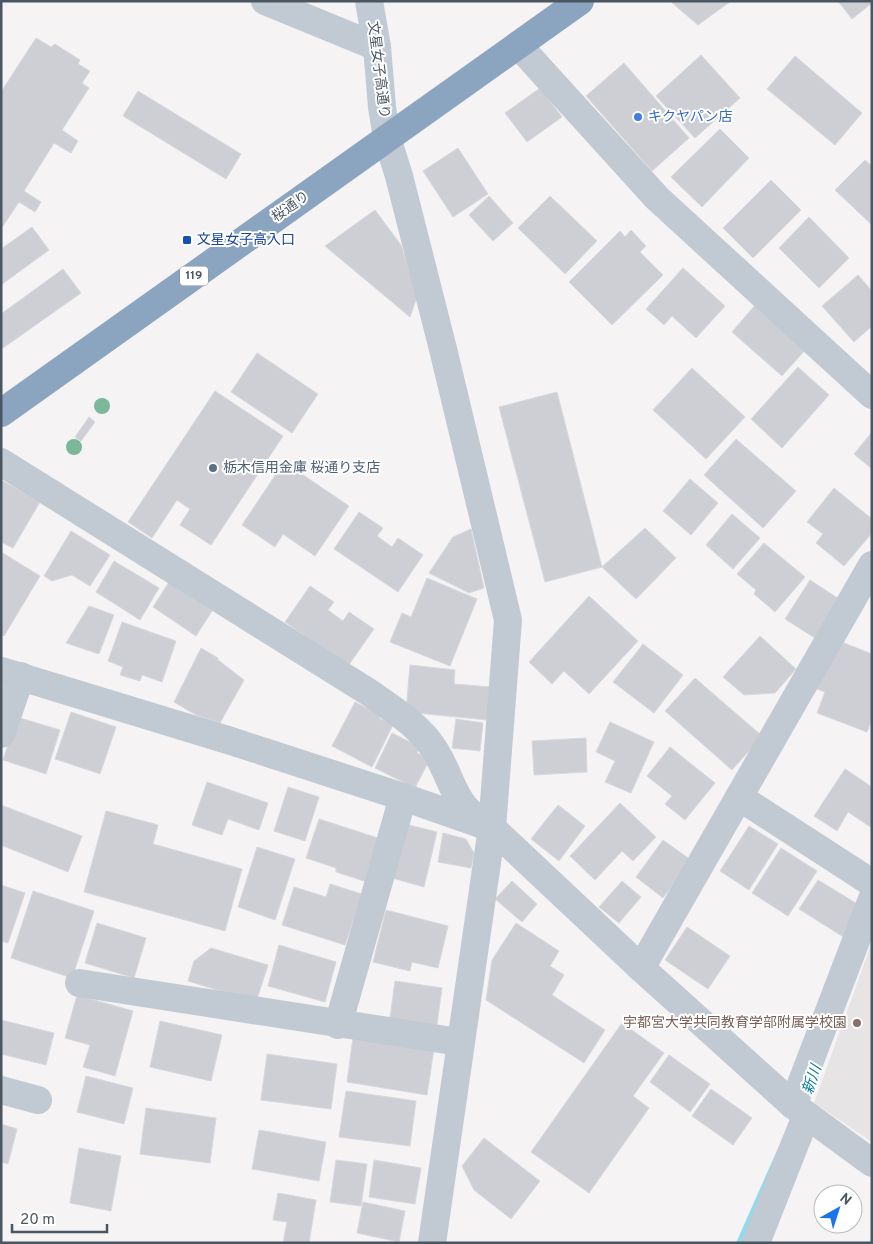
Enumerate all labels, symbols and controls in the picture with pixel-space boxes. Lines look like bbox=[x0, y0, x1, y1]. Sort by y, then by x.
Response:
street label: 文星女子高通り bbox=[364, 20, 392, 120]
place label: キクヤパン店 bbox=[648, 109, 732, 126]
marker: キクヤパン店 bbox=[632, 111, 644, 123]
street label: 桜通り bbox=[269, 188, 313, 226]
place label: 文星女子高入口 bbox=[197, 232, 295, 249]
marker: 文星女子高入口 bbox=[181, 234, 193, 246]
road number: 119 bbox=[180, 266, 208, 286]
place label: 栃木信用金庫 桜通り支店 bbox=[223, 460, 380, 477]
marker: 栃木信用金庫 桜通り支店 bbox=[207, 462, 219, 474]
place label: 宇都宮大学共同教育学部附属学校園 bbox=[623, 1014, 847, 1032]
marker: 宇都宮大学共同教育学部附属学校園 bbox=[851, 1017, 863, 1029]
water label: 新川 bbox=[799, 1061, 828, 1097]
north arrow bbox=[813, 1184, 863, 1234]
text: N bbox=[836, 1190, 854, 1210]
scale bar bbox=[12, 1202, 108, 1234]
text: 20 m bbox=[20, 1211, 55, 1230]

